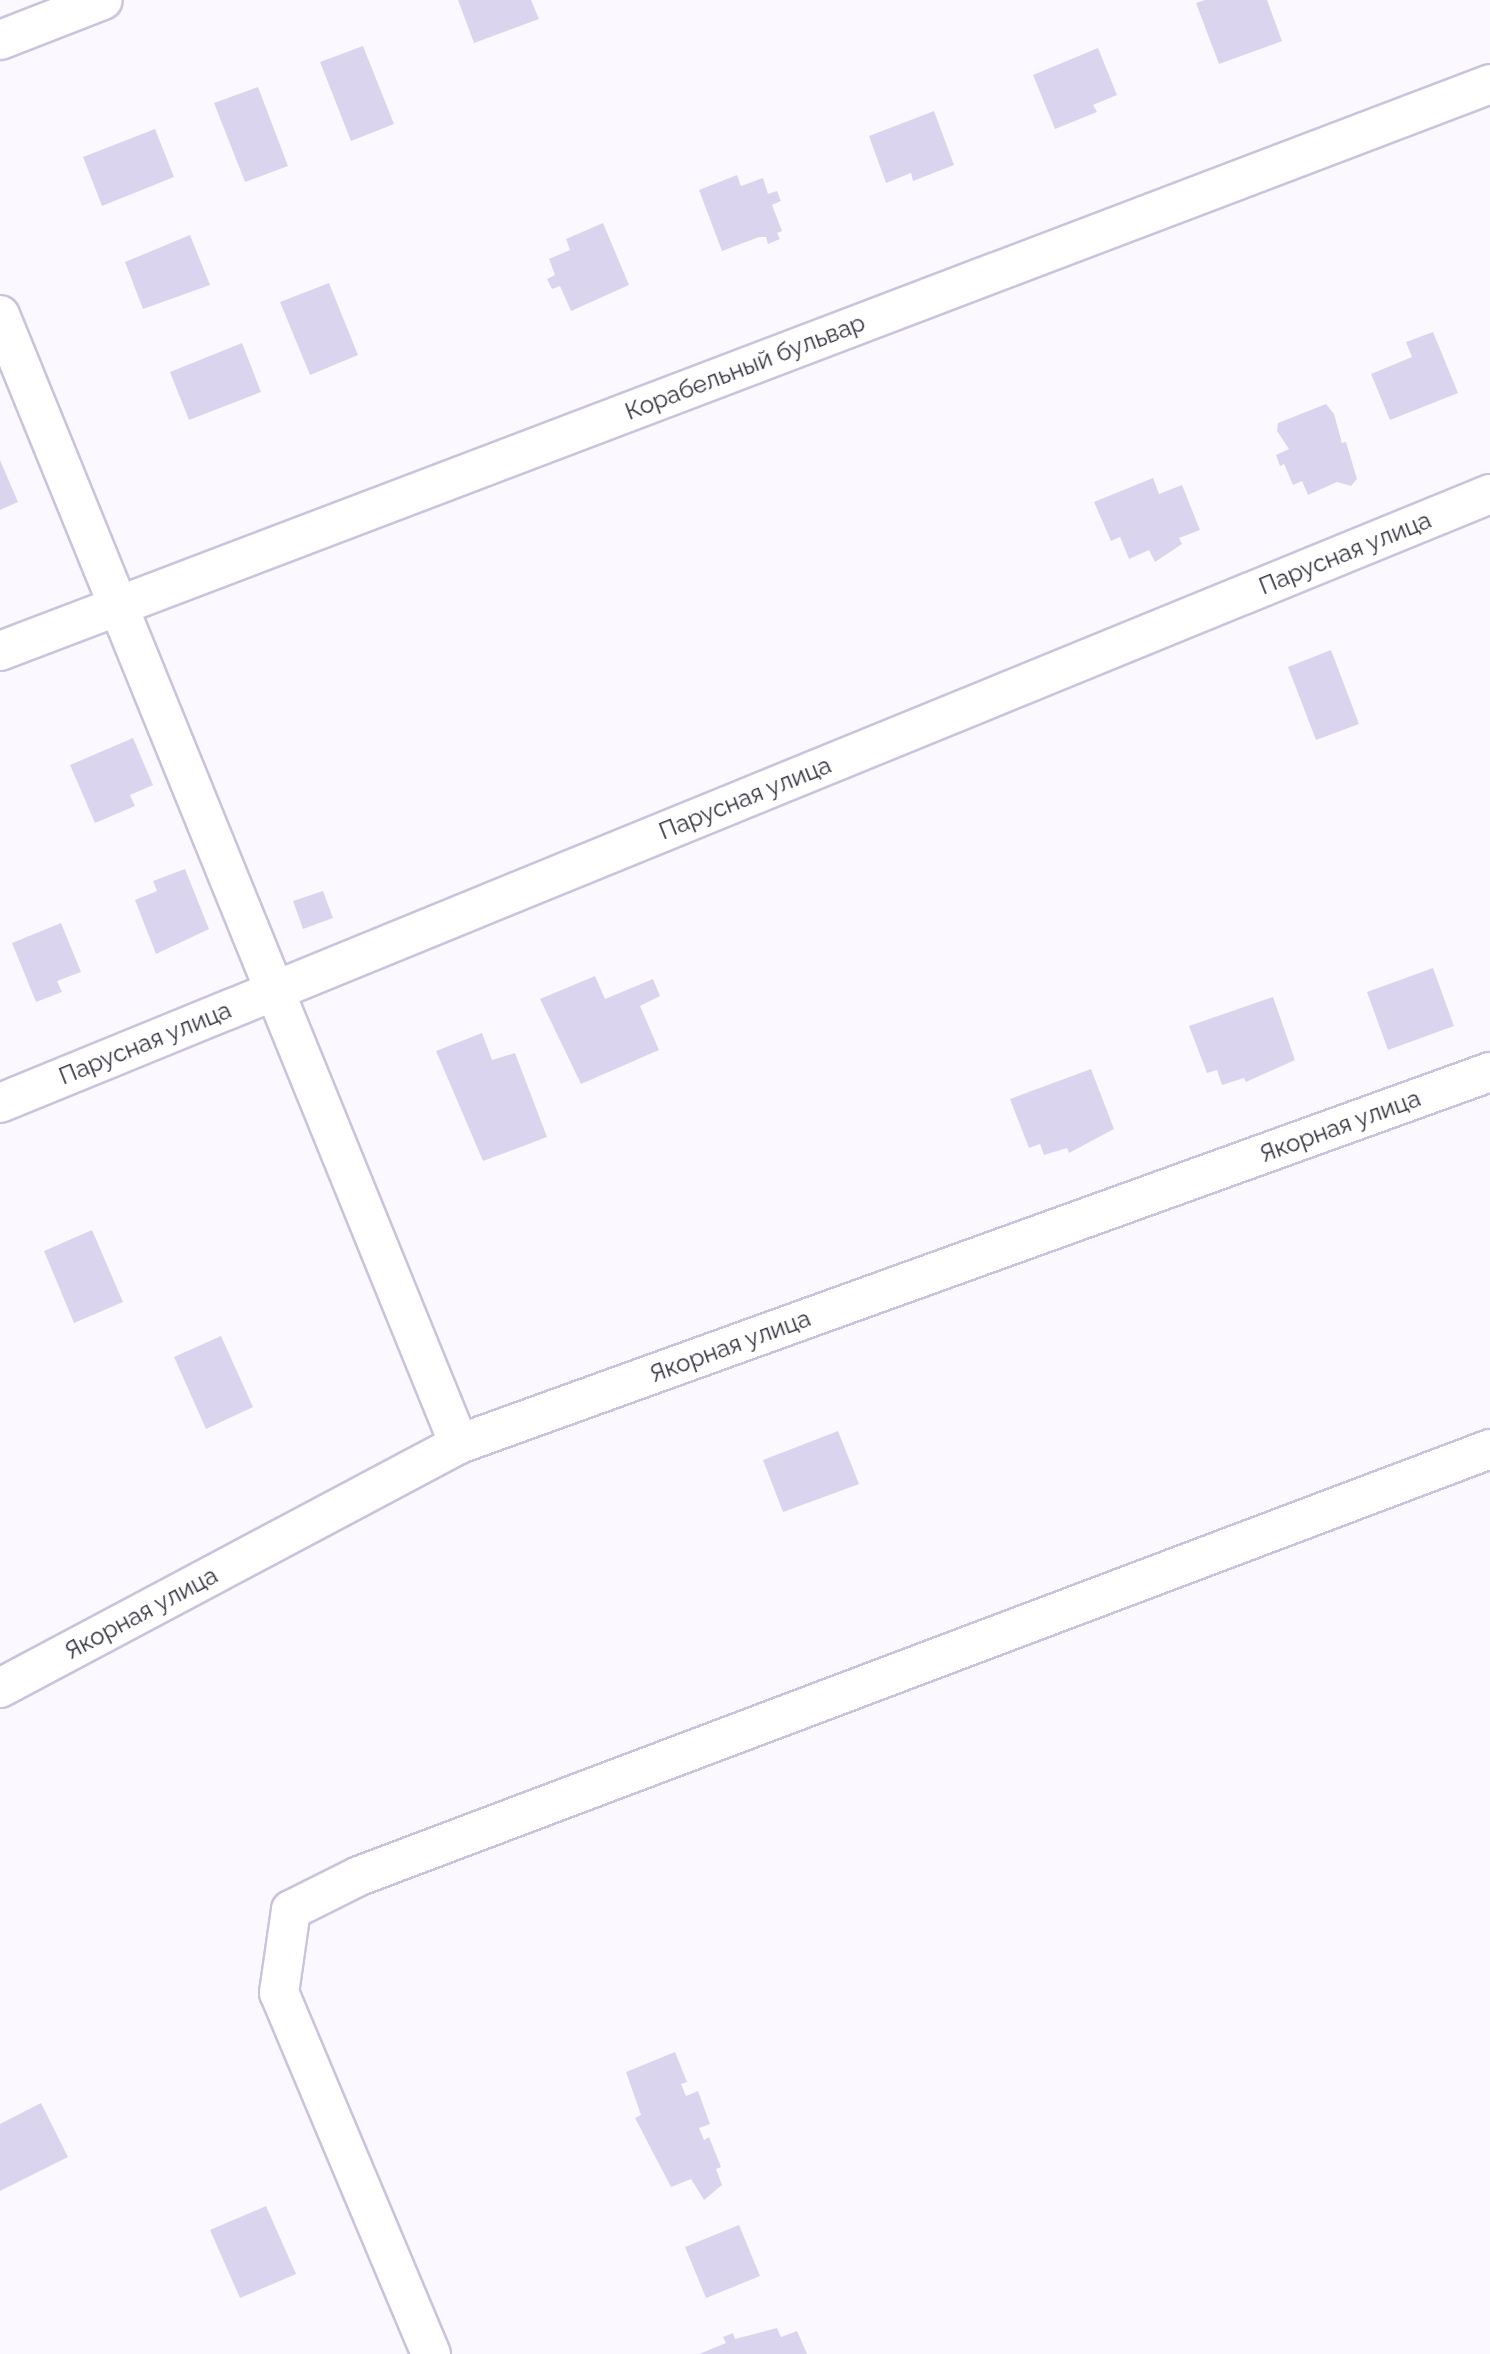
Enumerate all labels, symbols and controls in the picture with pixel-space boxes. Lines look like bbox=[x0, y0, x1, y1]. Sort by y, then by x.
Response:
street label: Корабельный бульвар bbox=[621, 308, 869, 426]
street label: Парусная улица bbox=[1254, 505, 1436, 601]
street label: Парусная улица bbox=[654, 750, 836, 846]
street label: Парусная улица bbox=[54, 995, 236, 1091]
street label: Якорная улица bbox=[1255, 1083, 1425, 1169]
street label: Якорная улица bbox=[645, 1303, 815, 1389]
street label: Якорная улица bbox=[59, 1560, 223, 1666]

